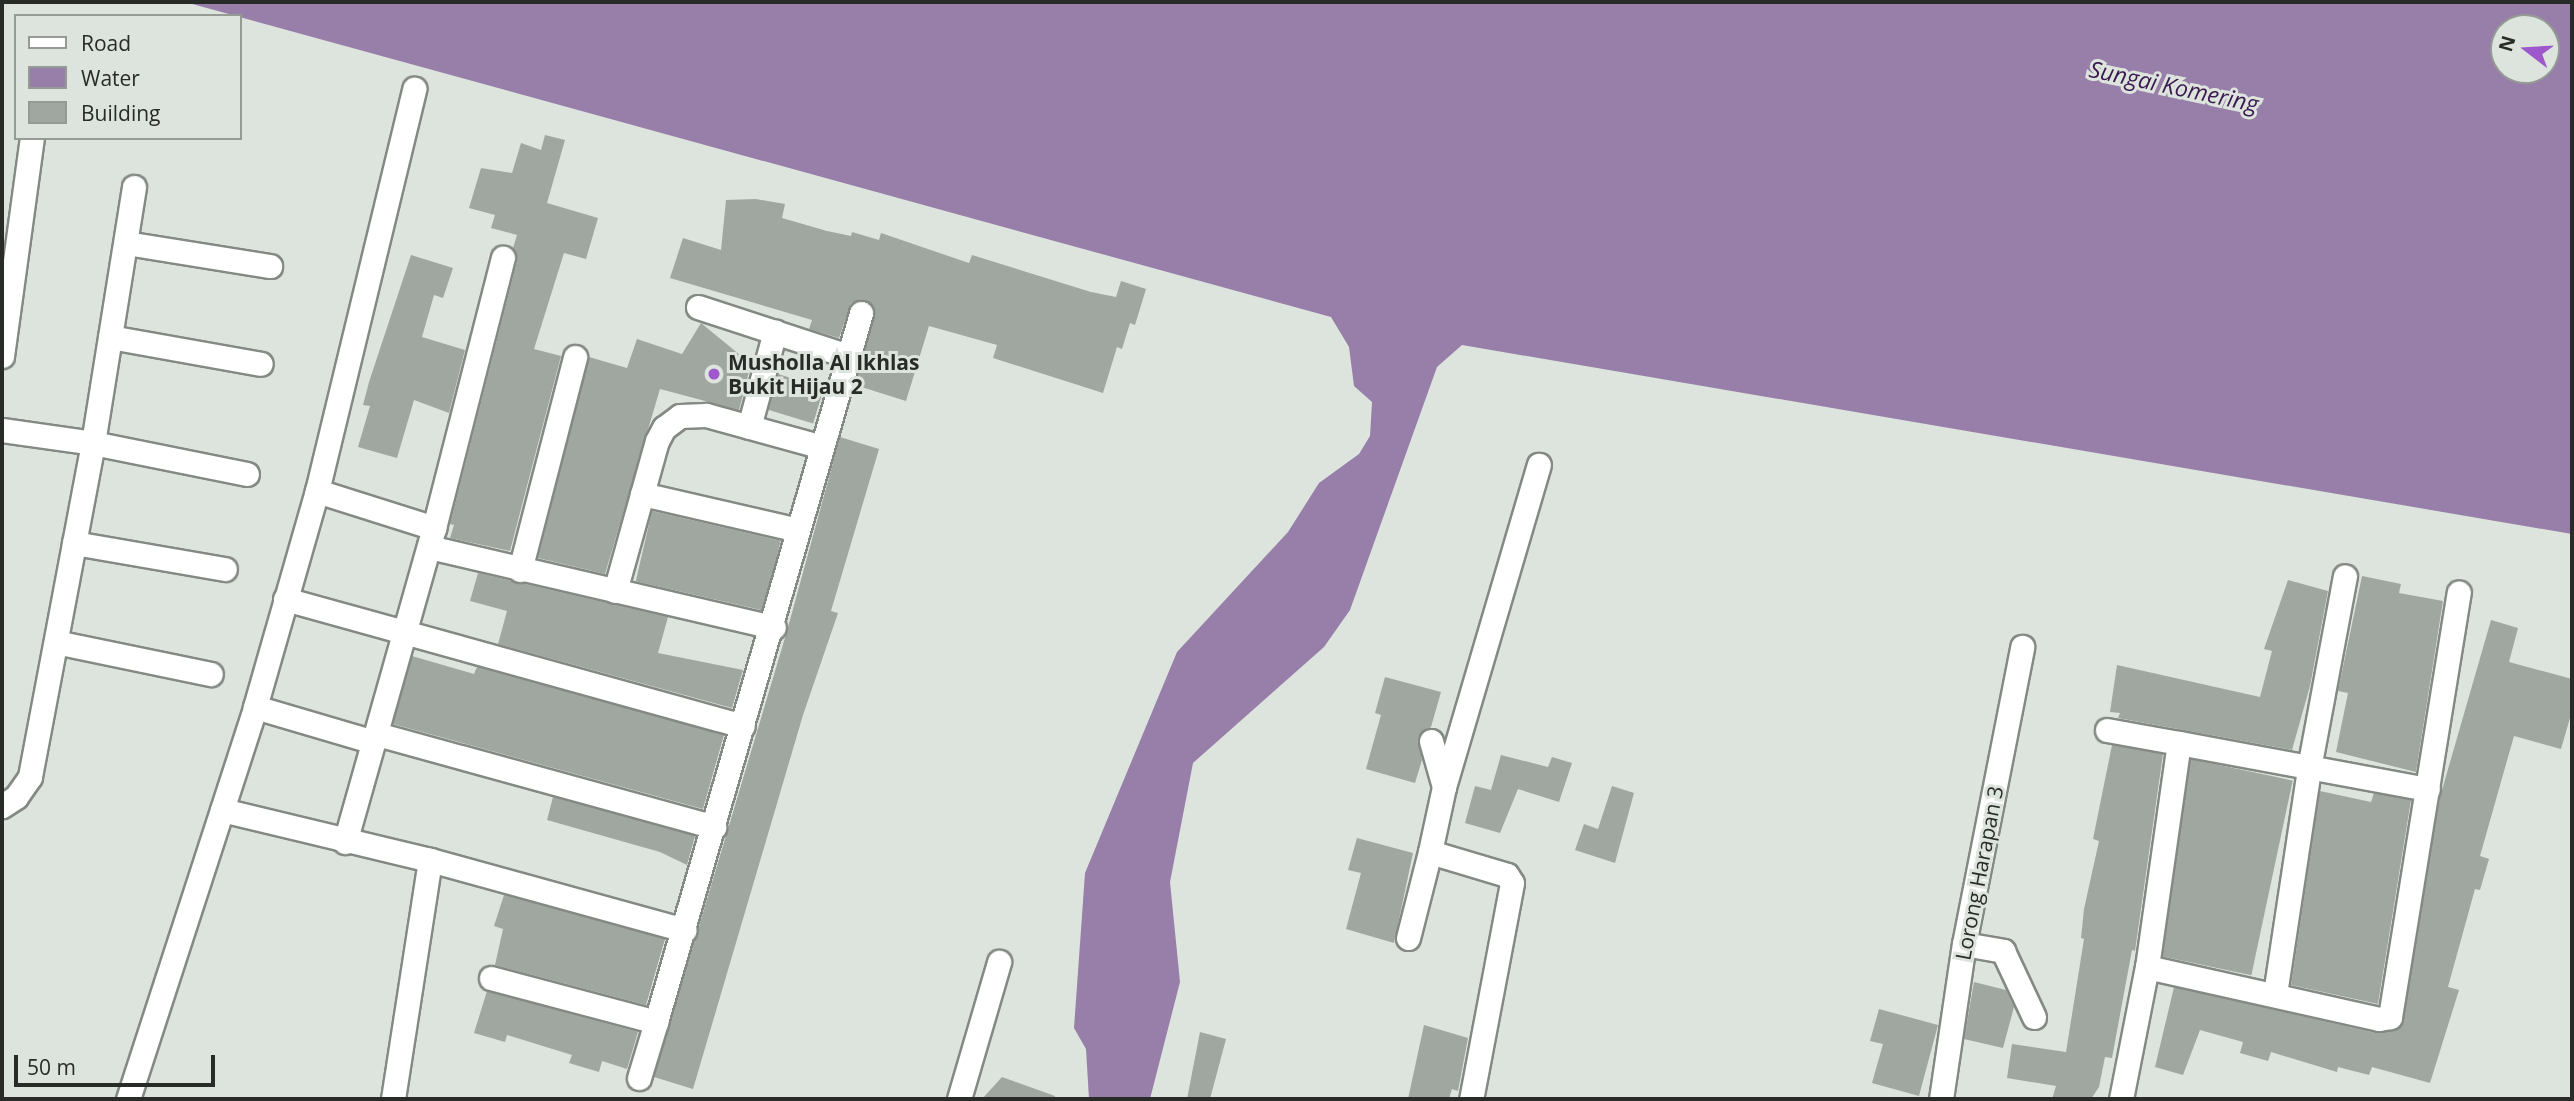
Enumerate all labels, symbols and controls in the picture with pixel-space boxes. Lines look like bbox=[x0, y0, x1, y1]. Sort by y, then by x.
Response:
legend bbox=[14, 14, 242, 140]
north arrow bbox=[2490, 14, 2560, 84]
text: Road bbox=[81, 29, 131, 57]
text: N bbox=[2492, 32, 2522, 55]
water label: Sungai Komering bbox=[2087, 55, 2261, 117]
text: Water bbox=[81, 64, 140, 92]
text: Building bbox=[81, 99, 160, 127]
place label: Musholla Al Ikhlas Bukit Hijau 2 bbox=[728, 349, 919, 399]
marker: Musholla Al Ikhlas Bukit Hijau 2 bbox=[706, 366, 722, 382]
street label: Lorong Harapan 3 bbox=[1950, 784, 2008, 962]
scale bar bbox=[18, 1042, 219, 1086]
text: 50 m bbox=[27, 1053, 76, 1081]

